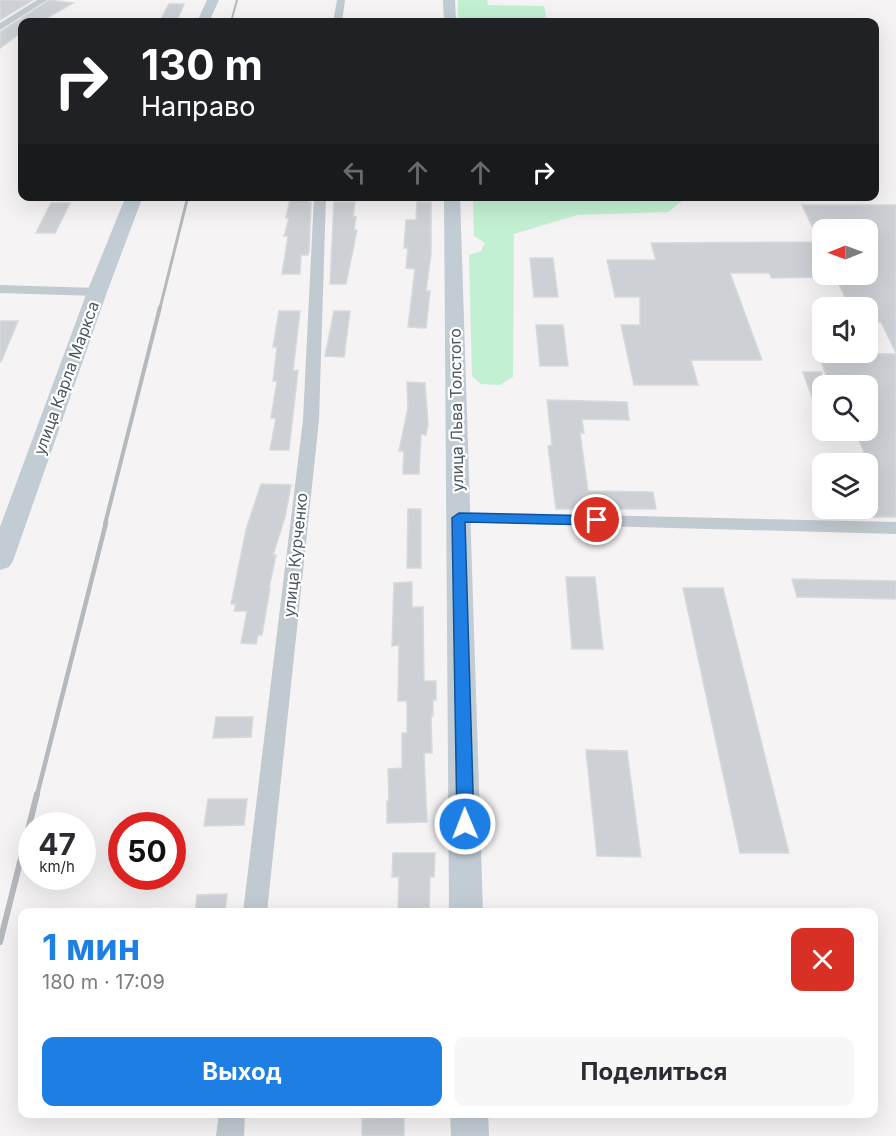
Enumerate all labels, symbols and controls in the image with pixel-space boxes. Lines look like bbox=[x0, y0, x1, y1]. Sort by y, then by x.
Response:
text: 130 m bbox=[141, 39, 263, 90]
icon: right bbox=[42, 42, 120, 120]
text: Направо bbox=[141, 90, 256, 123]
icon: left bbox=[338, 156, 371, 189]
icon: ahead bbox=[401, 156, 434, 189]
icon: ahead bbox=[464, 156, 497, 189]
icon: right bbox=[527, 156, 560, 189]
north arrow bbox=[812, 219, 878, 285]
map controls bbox=[812, 219, 878, 519]
button: sound bbox=[812, 297, 878, 363]
street label: улица Карла Маркса bbox=[29, 298, 103, 458]
street label: улица Льва Толстого bbox=[445, 328, 467, 492]
button: search bbox=[812, 375, 878, 441]
button: layers bbox=[812, 453, 878, 519]
street label: улица Курченко bbox=[279, 492, 311, 618]
pin bbox=[571, 494, 622, 545]
icon: arrive bbox=[580, 503, 613, 536]
position arrow bbox=[433, 792, 497, 856]
speed limit sign: 50 bbox=[108, 812, 186, 890]
text: 47 bbox=[38, 826, 76, 862]
text: km/h bbox=[39, 857, 75, 876]
text: 1 мин bbox=[42, 925, 140, 969]
button: close bbox=[791, 928, 854, 991]
text: 180 m · 17:09 bbox=[42, 970, 165, 994]
button: Выход bbox=[42, 1037, 442, 1106]
button: Поделиться bbox=[454, 1037, 854, 1106]

